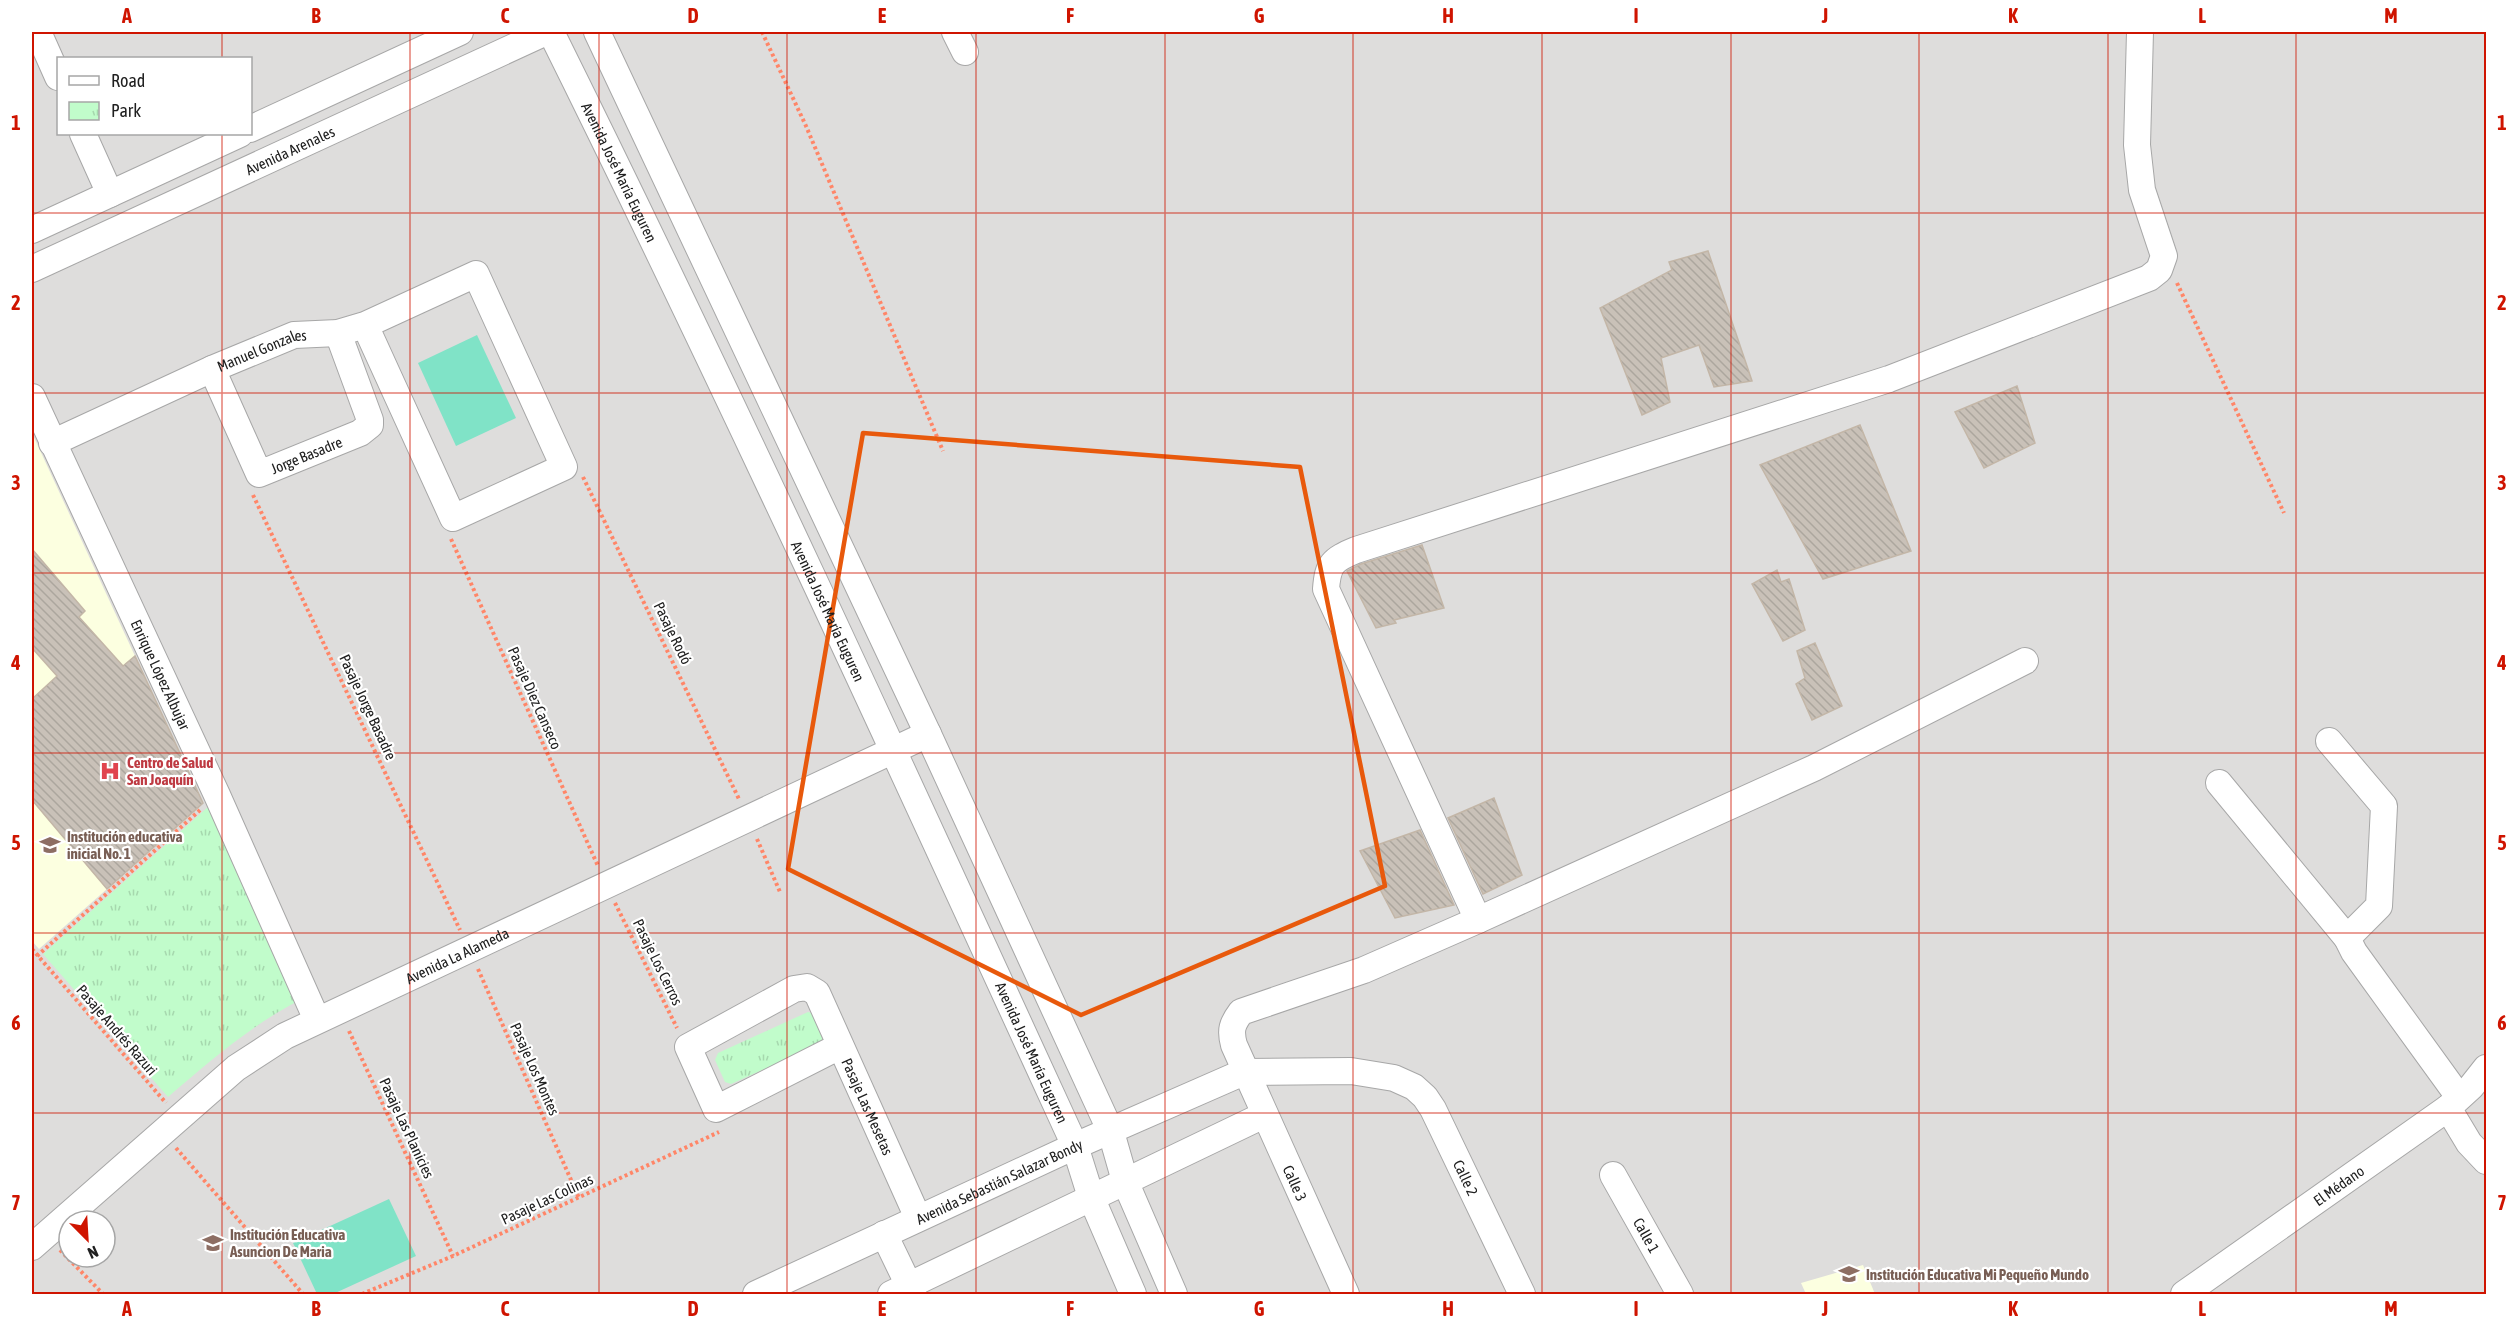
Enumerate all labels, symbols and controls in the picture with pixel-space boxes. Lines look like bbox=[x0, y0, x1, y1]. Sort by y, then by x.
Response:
text: A bbox=[121, 4, 132, 27]
text: B bbox=[311, 4, 321, 27]
text: C bbox=[501, 4, 510, 27]
text: D bbox=[687, 4, 699, 27]
text: E bbox=[878, 4, 887, 27]
text: F bbox=[1066, 4, 1074, 27]
text: G bbox=[1254, 4, 1265, 27]
text: H bbox=[1442, 4, 1454, 27]
text: I bbox=[1633, 4, 1639, 27]
text: J bbox=[1821, 4, 1828, 27]
text: K bbox=[2008, 4, 2018, 27]
text: L bbox=[2198, 4, 2206, 27]
text: M bbox=[2384, 4, 2398, 27]
legend bbox=[57, 57, 252, 135]
text: Road bbox=[111, 70, 145, 91]
text: Park bbox=[111, 100, 141, 121]
street label: Avenida José María Euguren bbox=[579, 100, 661, 245]
text: 1 bbox=[11, 111, 21, 134]
text: 1 bbox=[2497, 111, 2507, 134]
street label: Avenida Arenales bbox=[243, 122, 337, 178]
text: 2 bbox=[11, 291, 21, 314]
text: 2 bbox=[2497, 291, 2507, 314]
street label: Manuel Gonzales bbox=[214, 326, 307, 374]
street label: Jorge Basadre bbox=[268, 433, 345, 477]
text: 3 bbox=[11, 471, 21, 494]
text: 3 bbox=[2497, 471, 2507, 494]
street label: Avenida José María Euguren bbox=[788, 538, 868, 684]
street label: Pasaje Rodó bbox=[651, 599, 695, 667]
street label: Enrique López Albujar bbox=[128, 617, 194, 733]
street label: Pasaje Diez Canseco bbox=[505, 644, 565, 752]
text: 4 bbox=[10, 651, 21, 674]
text: 4 bbox=[2496, 651, 2507, 674]
street label: Pasaje Jorge Basadre bbox=[336, 652, 400, 762]
place label: Centro de Salud San Joaquín bbox=[127, 754, 213, 788]
hospital icon: Centro de Salud San Joaquín bbox=[98, 759, 122, 783]
place label: Institución educativa inicial No. 1 bbox=[67, 828, 183, 862]
text: 5 bbox=[11, 831, 21, 854]
text: 5 bbox=[2497, 831, 2507, 854]
school or university icon: Institución educativa inicial No. 1 bbox=[38, 833, 62, 857]
street label: Pasaje Los Cerros bbox=[630, 916, 686, 1008]
street label: Avenida La Alameda bbox=[403, 924, 511, 987]
street label: Avenida José María Euguren bbox=[992, 979, 1072, 1125]
street label: Pasaje Andrés Razuri bbox=[73, 981, 161, 1079]
text: 6 bbox=[11, 1011, 21, 1034]
text: 6 bbox=[2497, 1011, 2507, 1034]
street label: Pasaje Los Montes bbox=[507, 1020, 563, 1118]
street label: Pasaje Las Mesetas bbox=[839, 1055, 897, 1157]
street label: Pasaje Las Planicies bbox=[376, 1075, 438, 1181]
street label: Avenida Sebastián Salazar Bondy bbox=[913, 1135, 1085, 1227]
street label: Calle 2 bbox=[1450, 1157, 1482, 1198]
street label: Calle 3 bbox=[1280, 1162, 1310, 1204]
street label: El Médano bbox=[2310, 1162, 2367, 1209]
street label: Pasaje Las Colinas bbox=[498, 1170, 596, 1228]
text: 7 bbox=[11, 1191, 21, 1214]
text: 7 bbox=[2497, 1191, 2507, 1214]
north arrow bbox=[57, 1209, 117, 1269]
street label: Calle 1 bbox=[1630, 1215, 1663, 1256]
place label: Institución Educativa Asuncion De Maria bbox=[229, 1226, 345, 1260]
school or university icon: Institución Educativa Asuncion De Maria bbox=[201, 1231, 225, 1255]
text: N bbox=[85, 1243, 101, 1263]
school or university icon: Institución Educativa Mi Pequeño Mundo bbox=[1837, 1262, 1861, 1286]
place label: Institución Educativa Mi Pequeño Mundo bbox=[1866, 1266, 2089, 1283]
text: A bbox=[121, 1297, 132, 1320]
text: B bbox=[311, 1297, 321, 1320]
text: C bbox=[501, 1297, 510, 1320]
text: D bbox=[687, 1297, 699, 1320]
text: E bbox=[878, 1297, 887, 1320]
text: F bbox=[1066, 1297, 1074, 1320]
text: G bbox=[1254, 1297, 1265, 1320]
text: H bbox=[1442, 1297, 1454, 1320]
text: I bbox=[1633, 1297, 1639, 1320]
text: J bbox=[1821, 1297, 1828, 1320]
text: K bbox=[2008, 1297, 2018, 1320]
text: L bbox=[2198, 1297, 2206, 1320]
text: M bbox=[2384, 1297, 2398, 1320]

